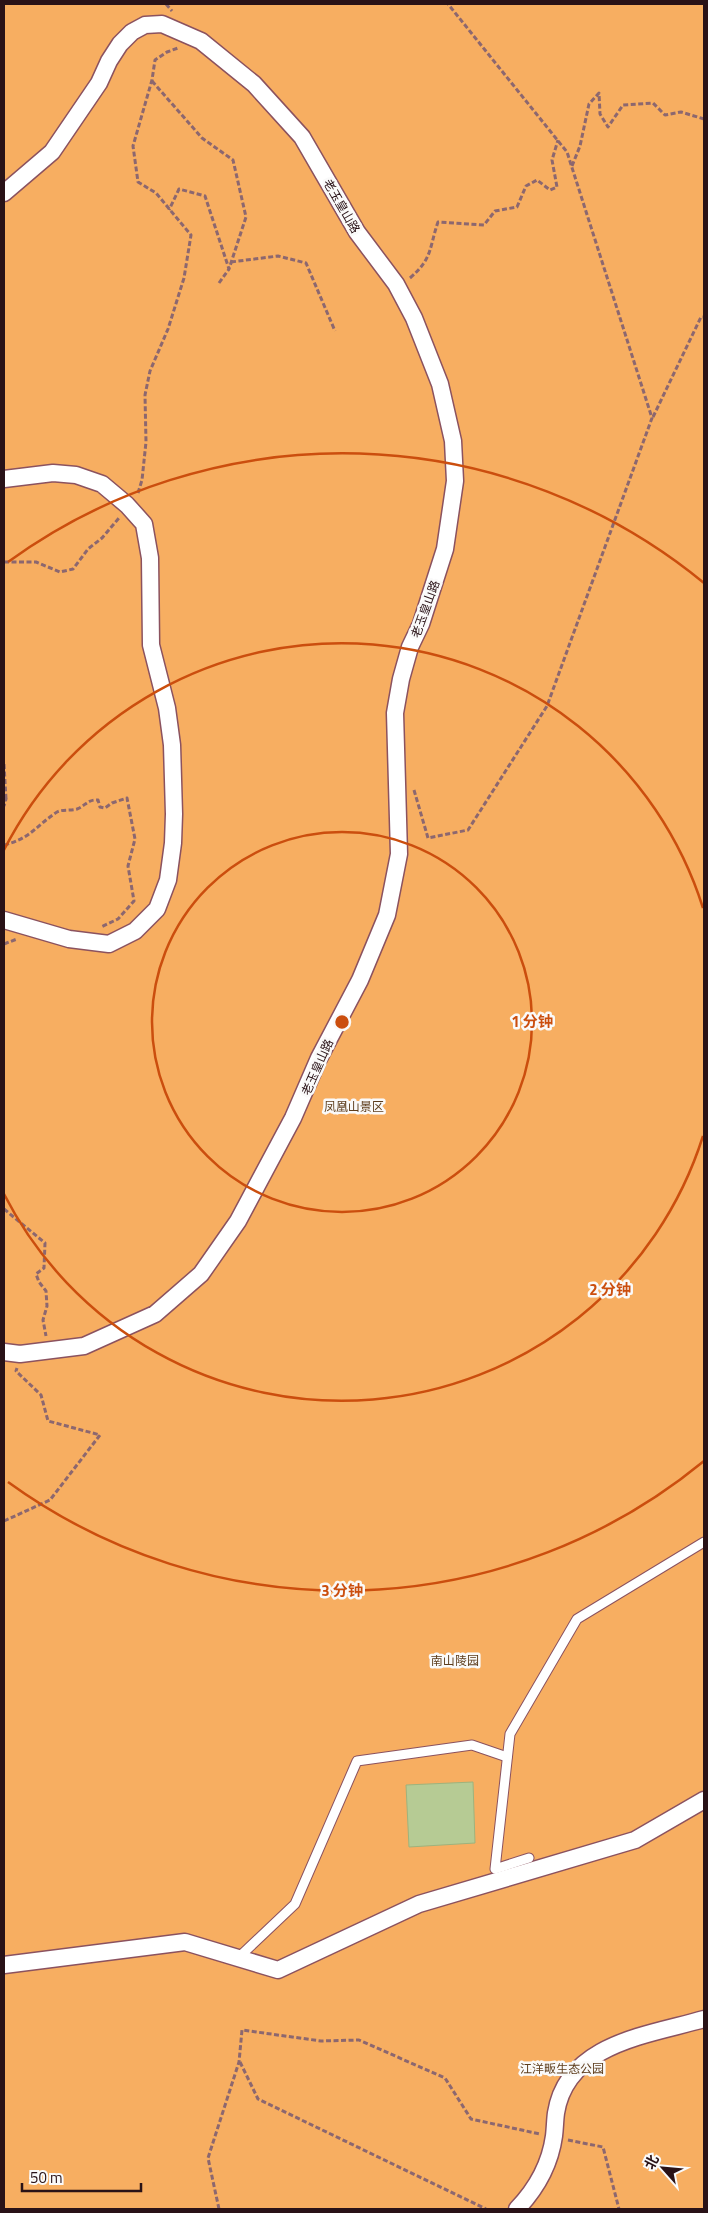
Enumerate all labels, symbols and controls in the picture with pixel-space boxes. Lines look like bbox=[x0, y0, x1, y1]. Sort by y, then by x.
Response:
street label: 老玉皇山路 bbox=[319, 175, 365, 237]
street label: 老玉皇山路 bbox=[406, 578, 444, 640]
text: 1 分钟 bbox=[511, 1010, 553, 1033]
centre of rings bbox=[333, 1013, 351, 1031]
street label: 老玉皇山路 bbox=[296, 1036, 338, 1098]
park label: 凤凰山景区 bbox=[324, 1097, 384, 1116]
text: 2 分钟 bbox=[589, 1278, 631, 1301]
text: 3 分钟 bbox=[321, 1579, 363, 1602]
park label: 南山陵园 bbox=[431, 1651, 479, 1670]
park label: 江洋畈生态公园 bbox=[520, 2059, 604, 2078]
north arrow bbox=[638, 2143, 688, 2193]
text: 北 bbox=[638, 2151, 664, 2173]
scale bar bbox=[22, 2160, 141, 2192]
text: 50 m bbox=[30, 2166, 63, 2189]

